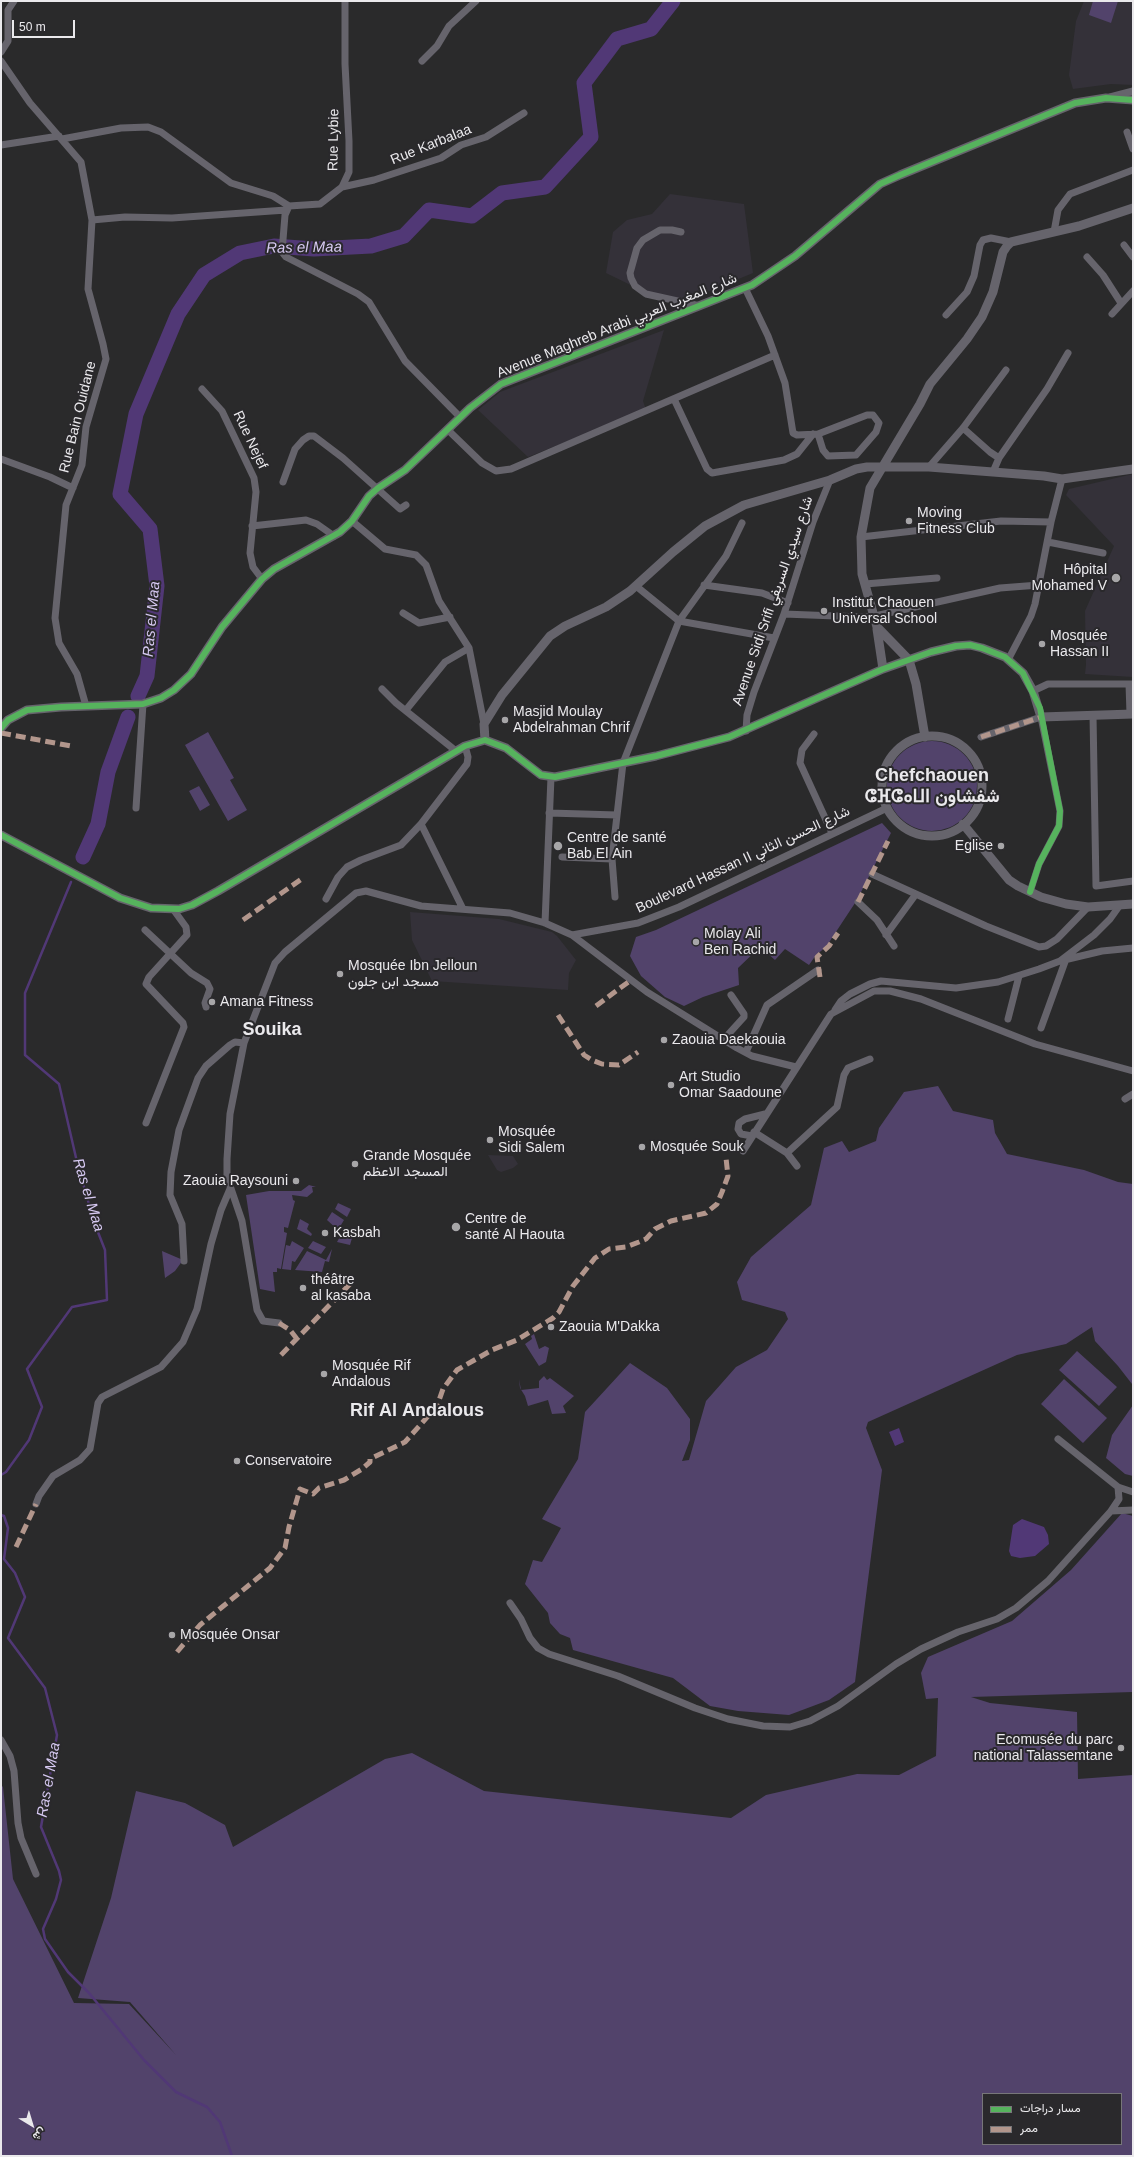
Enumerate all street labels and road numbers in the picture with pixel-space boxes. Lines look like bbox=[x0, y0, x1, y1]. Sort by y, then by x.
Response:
street label: Rue Lybie bbox=[325, 109, 343, 171]
street label: Rue Karbalaa bbox=[388, 121, 474, 169]
street label: Avenue Maghreb Arabi شارع المغرب العربي bbox=[494, 270, 740, 382]
street label: Rue Bain Ouidane bbox=[56, 359, 100, 475]
street label: Rue Nejef bbox=[229, 408, 271, 472]
street label: Avenue Sidi Srifi شارع سيدي السريفي bbox=[729, 494, 817, 708]
street label: Boulevard Hassan II شارع الحسن الثاني bbox=[633, 803, 853, 917]

